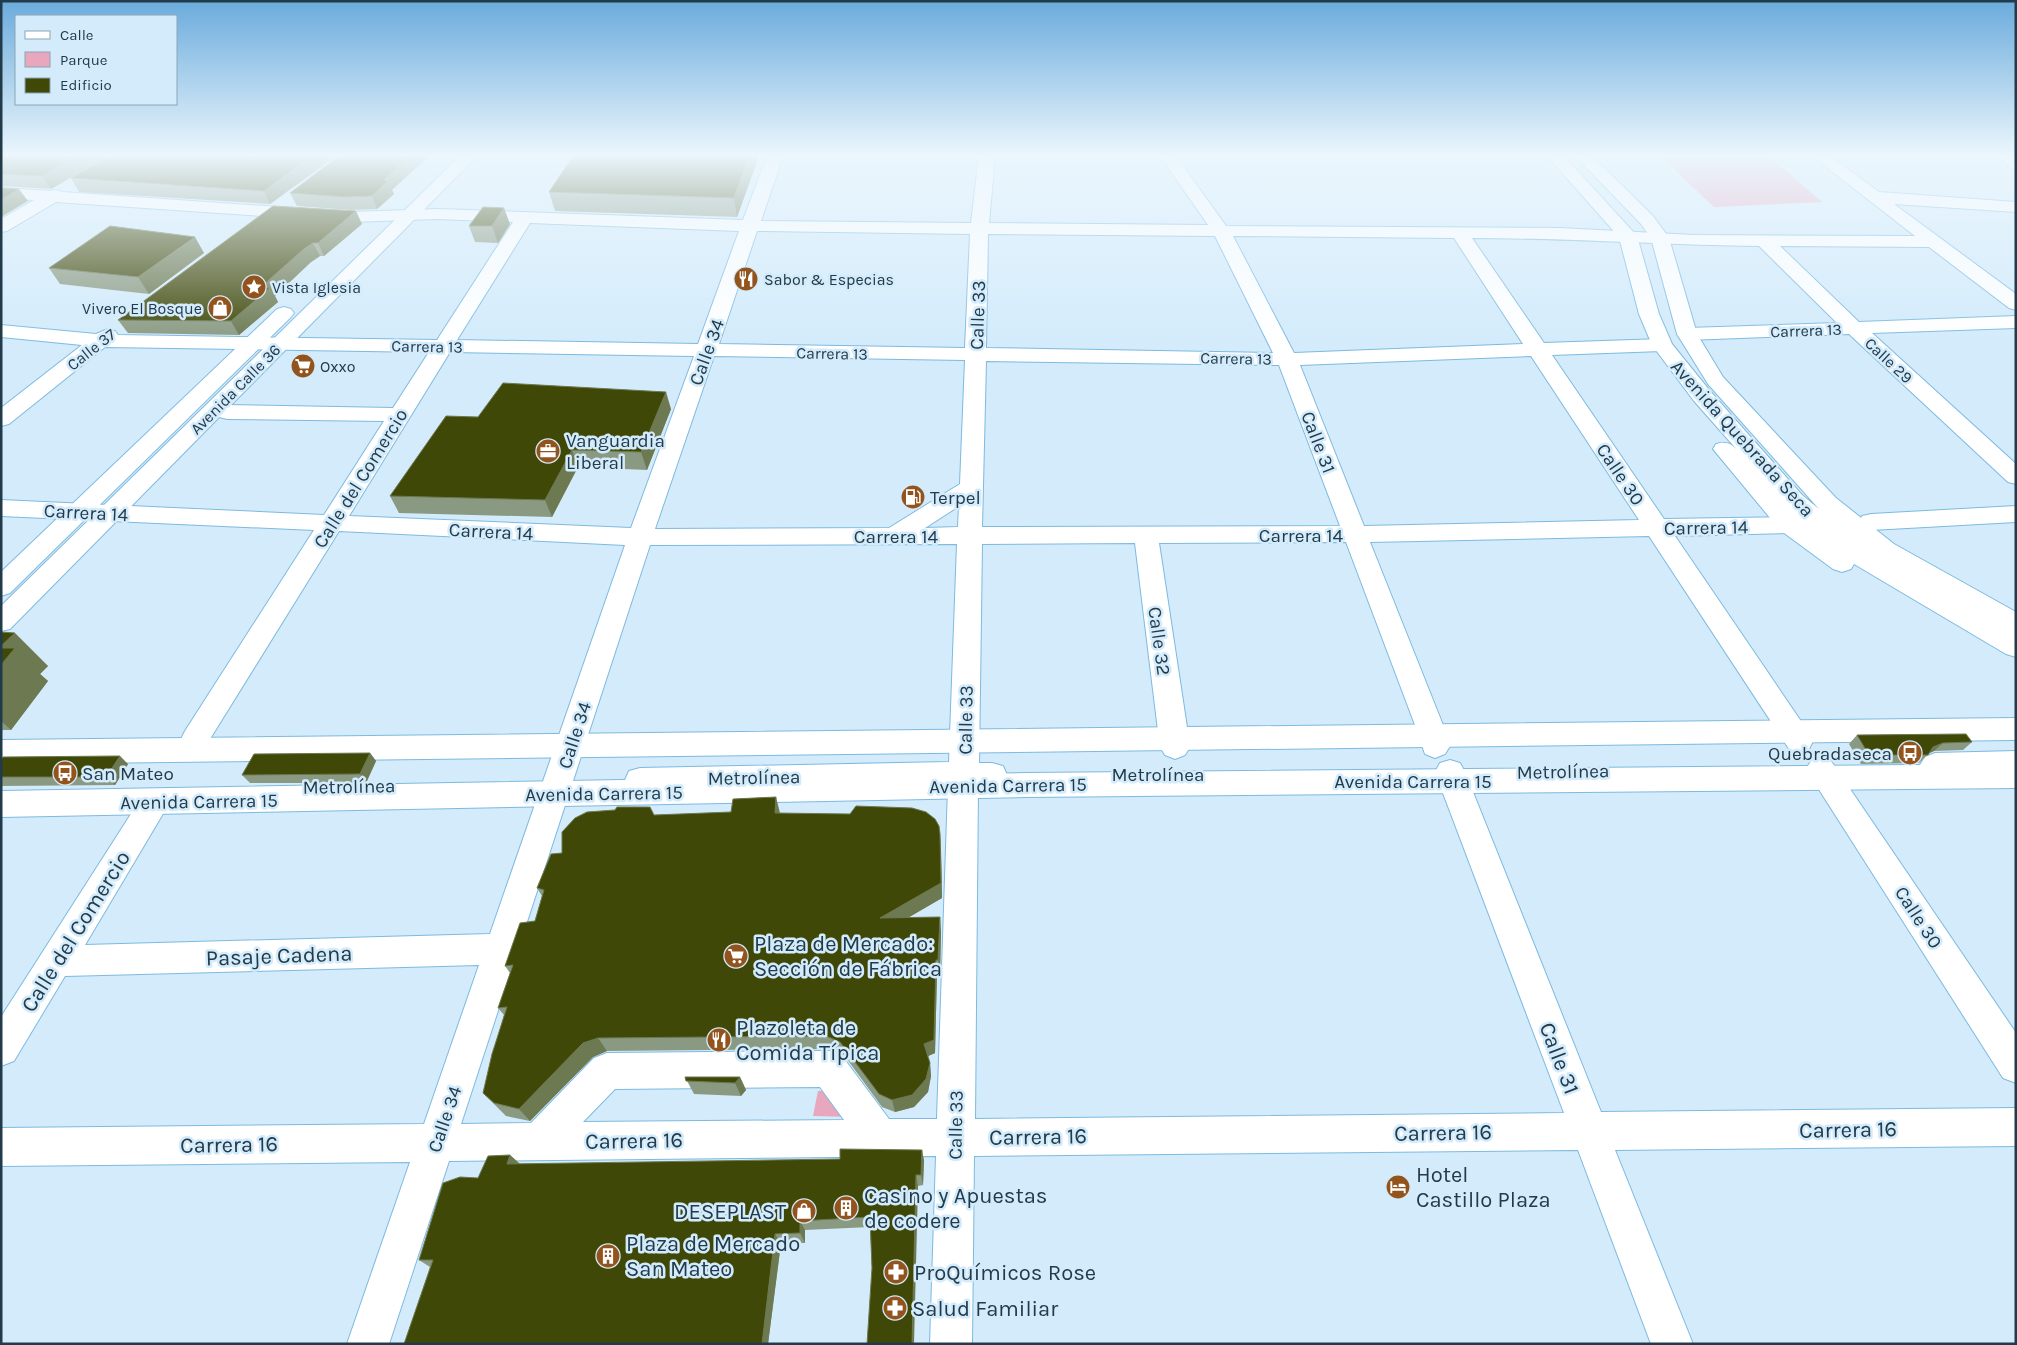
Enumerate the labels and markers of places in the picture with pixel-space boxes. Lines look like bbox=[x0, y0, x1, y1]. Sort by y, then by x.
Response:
restaurant icon: Sabor & Especias bbox=[733, 266, 759, 292]
place label: Sabor & Especias bbox=[764, 270, 894, 289]
place icon: Vista Iglesia bbox=[241, 274, 267, 300]
place label: Vista Iglesia bbox=[272, 278, 361, 297]
shop icon: Vivero El Bosque bbox=[207, 295, 233, 321]
place label: Vivero El Bosque bbox=[82, 299, 202, 318]
supermarket icon: Oxxo bbox=[290, 353, 316, 379]
place label: Oxxo bbox=[320, 357, 355, 376]
place label: Vanguardia Liberal bbox=[566, 430, 665, 474]
office icon: Vanguardia Liberal bbox=[535, 438, 561, 464]
fuel station icon: Terpel bbox=[900, 484, 926, 510]
place label: Terpel bbox=[930, 487, 981, 509]
bus stop icon: Quebradaseca bbox=[1897, 740, 1923, 766]
place label: Quebradaseca bbox=[1768, 743, 1892, 765]
bus stop icon: San Mateo bbox=[52, 760, 78, 786]
place label: San Mateo bbox=[82, 763, 174, 785]
place label: Plaza de Mercado: Sección de Fábrica bbox=[754, 931, 942, 982]
supermarket icon: Plaza de Mercado: Sección de Fábrica bbox=[723, 943, 749, 969]
place label: Plazoleta de Comida Típica bbox=[736, 1015, 879, 1066]
restaurant icon: Plazoleta de Comida Típica bbox=[706, 1027, 732, 1053]
place label: Hotel Castillo Plaza bbox=[1416, 1162, 1551, 1213]
hotel icon: Hotel Castillo Plaza bbox=[1385, 1174, 1411, 1200]
place label: Casino y Apuestas de codere bbox=[864, 1183, 1047, 1234]
building icon: Casino y Apuestas de codere bbox=[833, 1195, 859, 1221]
shop icon: DESEPLAST bbox=[791, 1198, 817, 1224]
place label: DESEPLAST bbox=[674, 1199, 786, 1225]
place label: Plaza de Mercado San Mateo bbox=[626, 1231, 800, 1282]
building icon: Plaza de Mercado San Mateo bbox=[595, 1243, 621, 1269]
pharmacy icon: ProQuímicos Rose bbox=[883, 1259, 909, 1285]
place label: ProQuímicos Rose bbox=[914, 1260, 1096, 1286]
pharmacy icon: Salud Familiar bbox=[882, 1295, 908, 1321]
place label: Salud Familiar bbox=[912, 1296, 1058, 1322]

